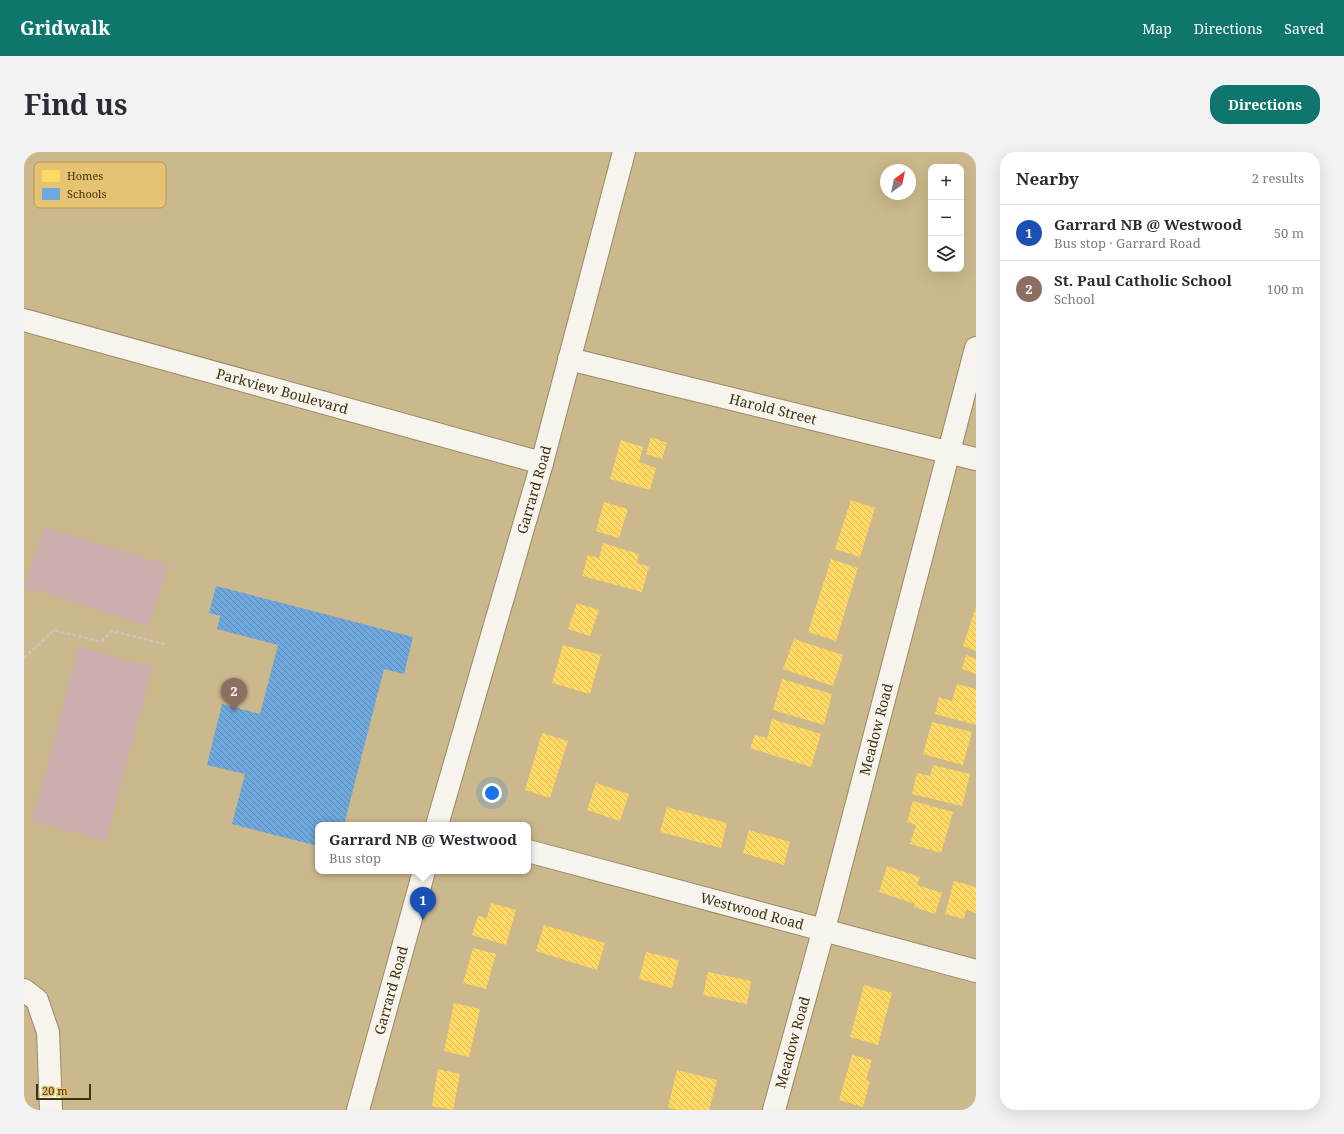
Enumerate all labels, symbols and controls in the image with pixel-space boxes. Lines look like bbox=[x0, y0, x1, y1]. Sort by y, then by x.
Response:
text: Gridwalk bbox=[20, 15, 110, 41]
text: Map bbox=[1142, 19, 1172, 38]
text: Directions bbox=[1194, 19, 1262, 38]
text: Saved bbox=[1284, 19, 1324, 38]
text: Find us bbox=[24, 85, 128, 123]
button: Directions bbox=[1210, 85, 1320, 124]
legend bbox=[34, 162, 166, 208]
north arrow bbox=[880, 164, 916, 200]
map controls bbox=[928, 164, 964, 272]
button: + bbox=[928, 164, 964, 200]
text: Nearby bbox=[1016, 167, 1079, 190]
text: Homes bbox=[67, 168, 103, 183]
text: 2 results bbox=[1252, 169, 1304, 187]
text: Schools bbox=[67, 186, 106, 201]
button: − bbox=[928, 200, 964, 236]
text: Garrard NB @ Westwood bbox=[1054, 214, 1242, 234]
text: 1 bbox=[1025, 224, 1033, 242]
text: 50 m bbox=[1274, 224, 1304, 242]
text: Bus stop · Garrard Road bbox=[1054, 234, 1201, 252]
button: layers bbox=[928, 236, 964, 272]
text: St. Paul Catholic School bbox=[1054, 270, 1232, 290]
text: 2 bbox=[1025, 280, 1033, 298]
text: 100 m bbox=[1267, 280, 1304, 298]
text: School bbox=[1054, 290, 1095, 308]
street label: Parkview Boulevard bbox=[214, 364, 351, 418]
street label: Harold Street bbox=[727, 389, 819, 429]
street label: Garrard Road bbox=[512, 443, 555, 536]
pin: 2 bbox=[221, 678, 247, 711]
street label: Meadow Road bbox=[855, 681, 897, 778]
your location bbox=[482, 783, 502, 803]
popup bbox=[315, 822, 531, 874]
text: Garrard NB @ Westwood bbox=[329, 829, 517, 849]
text: Bus stop bbox=[329, 849, 381, 867]
pin: 1 bbox=[410, 887, 436, 920]
street label: Westwood Road bbox=[698, 888, 807, 934]
street label: Garrard Road bbox=[369, 943, 412, 1037]
street label: Meadow Road bbox=[770, 994, 814, 1091]
scale bar bbox=[36, 1082, 91, 1101]
text: 20 m bbox=[42, 1083, 68, 1098]

